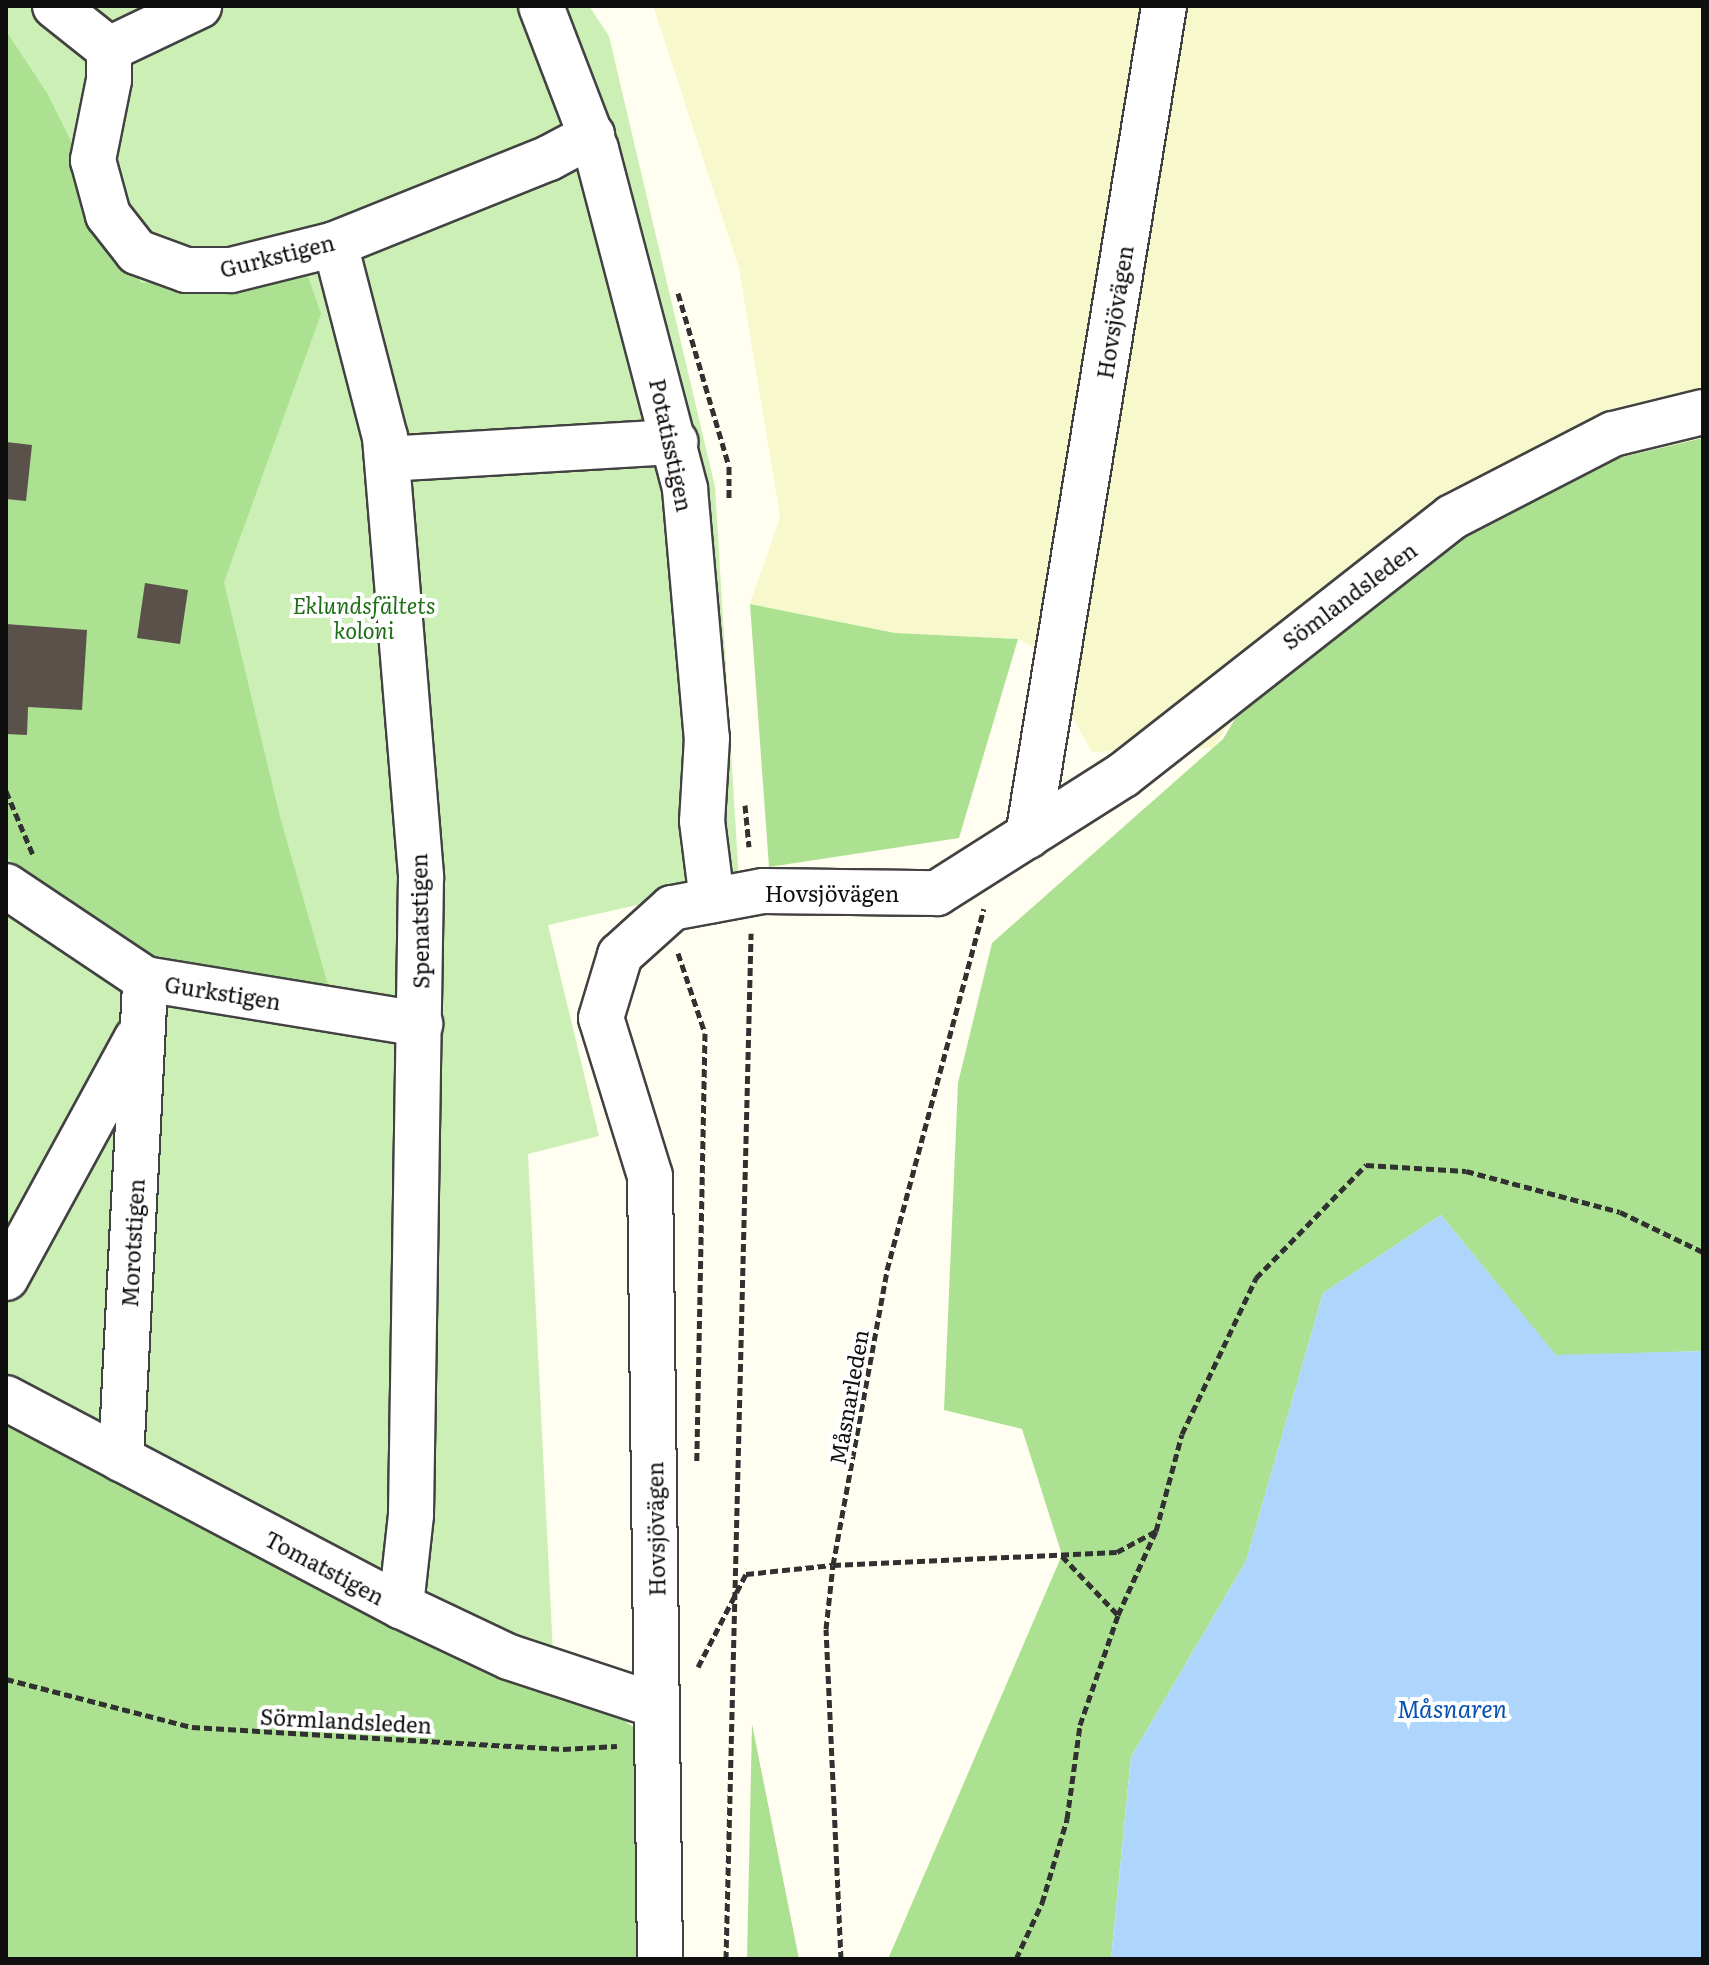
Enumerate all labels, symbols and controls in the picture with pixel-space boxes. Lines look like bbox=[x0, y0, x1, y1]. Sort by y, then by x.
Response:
street label: Gurkstigen bbox=[217, 228, 337, 282]
street label: Hovsjövägen bbox=[1090, 243, 1138, 381]
street label: Potatisstigen bbox=[645, 376, 699, 514]
street label: Sömlandsleden bbox=[1277, 536, 1421, 654]
park label: Eklundsfältets koloni bbox=[292, 591, 436, 642]
street label: Spenatstigen bbox=[405, 853, 433, 989]
street label: Hovsjövägen bbox=[765, 880, 899, 906]
street label: Gurkstigen bbox=[163, 970, 283, 1014]
street label: Morotstigen bbox=[115, 1178, 149, 1308]
street label: Måsnarleden bbox=[823, 1327, 873, 1467]
street label: Hovsjövägen bbox=[641, 1461, 669, 1597]
street label: Tomatstigen bbox=[261, 1524, 389, 1610]
water label: Måsnaren bbox=[1397, 1694, 1507, 1722]
street label: Sörmlandsleden bbox=[259, 1702, 433, 1738]

